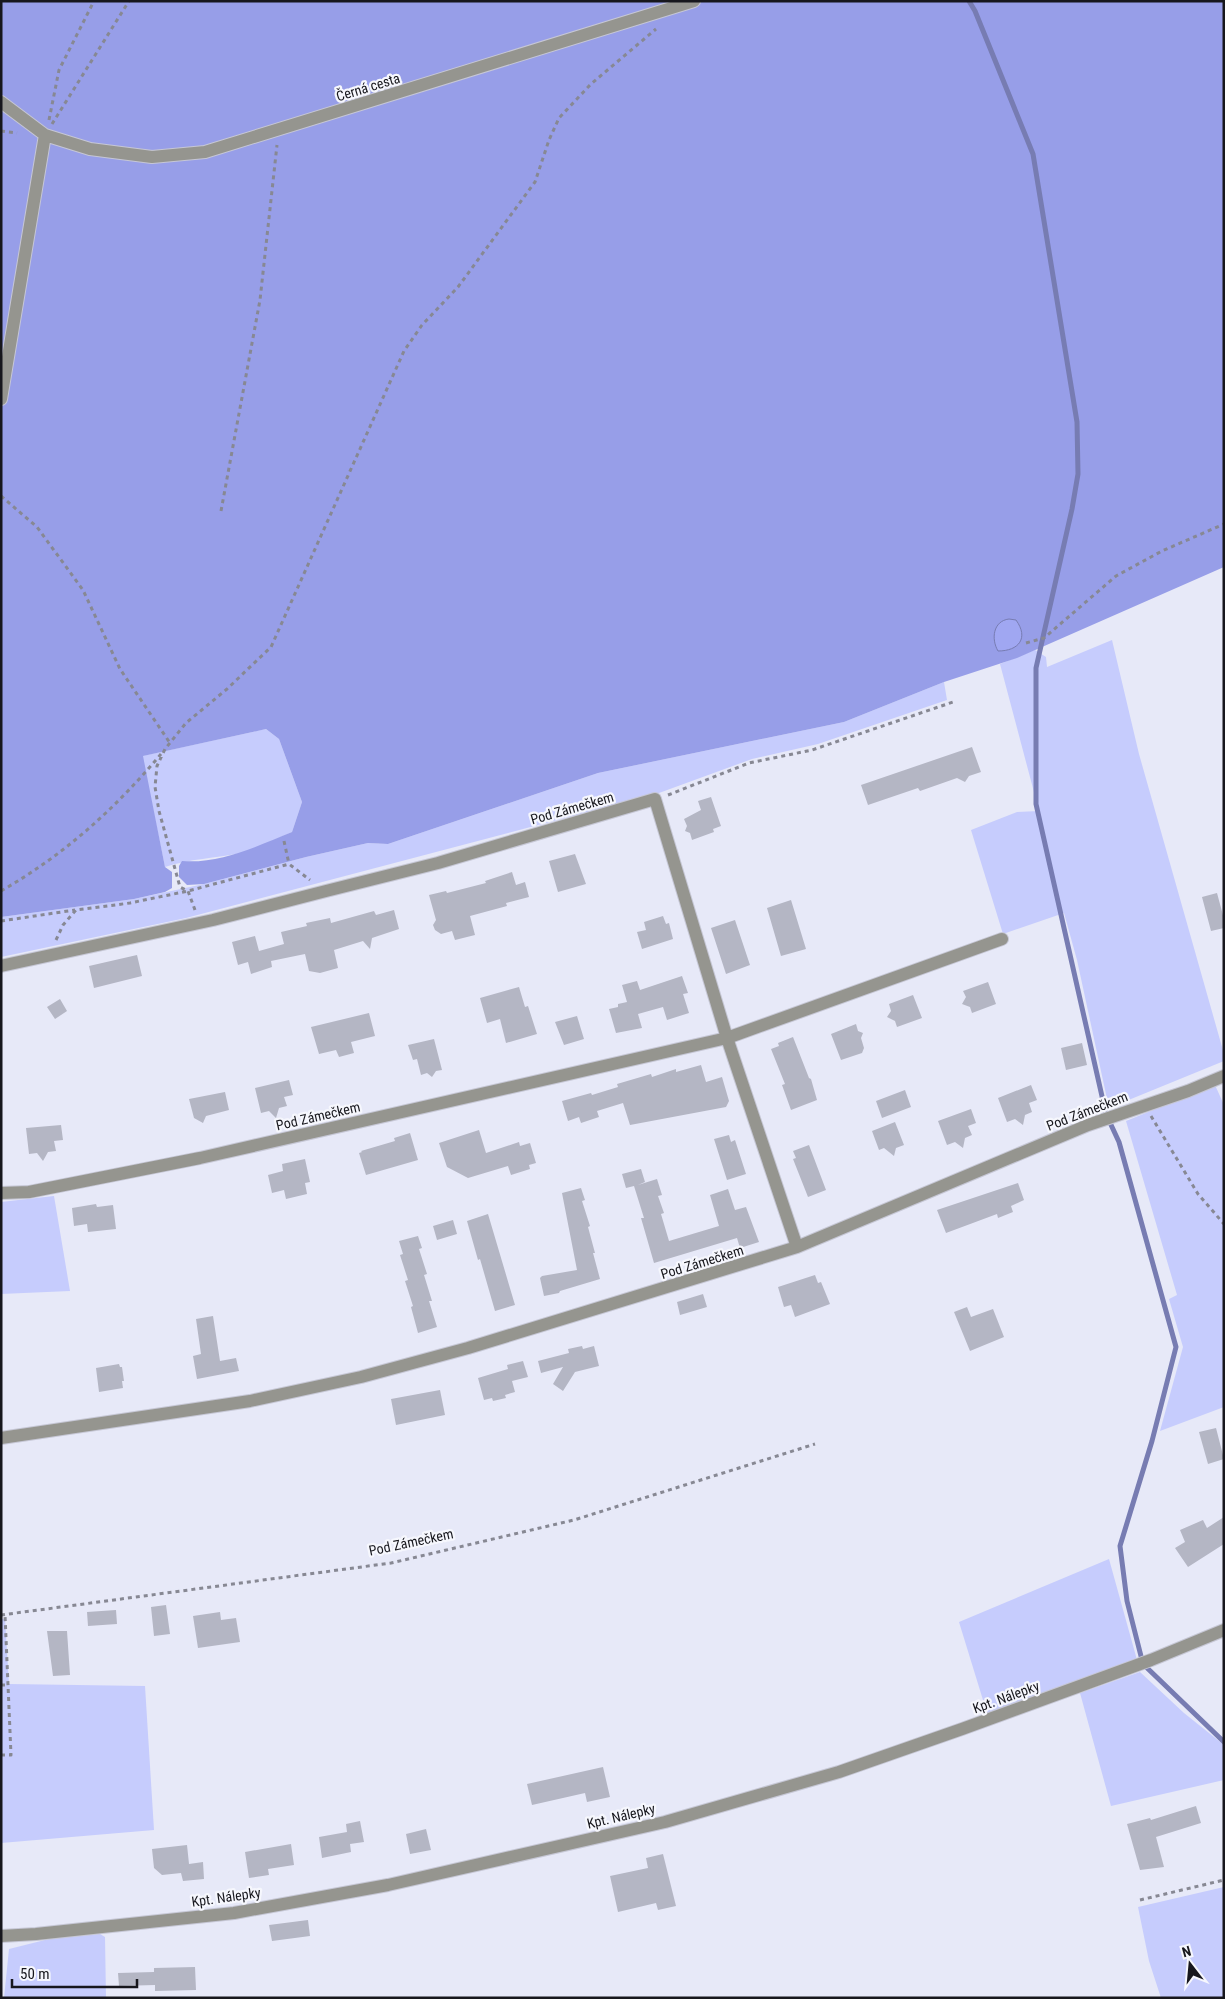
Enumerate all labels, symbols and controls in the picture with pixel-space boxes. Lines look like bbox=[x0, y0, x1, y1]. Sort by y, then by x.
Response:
street label: Černá cesta bbox=[334, 69, 402, 104]
street label: Pod Zámečkem bbox=[529, 788, 615, 828]
street label: Pod Zámečkem bbox=[1044, 1088, 1130, 1134]
street label: Pod Zámečkem bbox=[274, 1099, 362, 1133]
street label: Pod Zámečkem bbox=[659, 1242, 745, 1282]
street label: Pod Zámečkem bbox=[367, 1525, 455, 1559]
street label: Kpt. Nálepky bbox=[971, 1678, 1042, 1716]
street label: Kpt. Nálepky bbox=[585, 1800, 657, 1832]
street label: Kpt. Nálepky bbox=[190, 1884, 262, 1910]
north arrow bbox=[1165, 1939, 1215, 1989]
text: N bbox=[1180, 1943, 1193, 1960]
scale bar bbox=[12, 1956, 138, 1988]
text: 50 m bbox=[20, 1965, 50, 1983]

